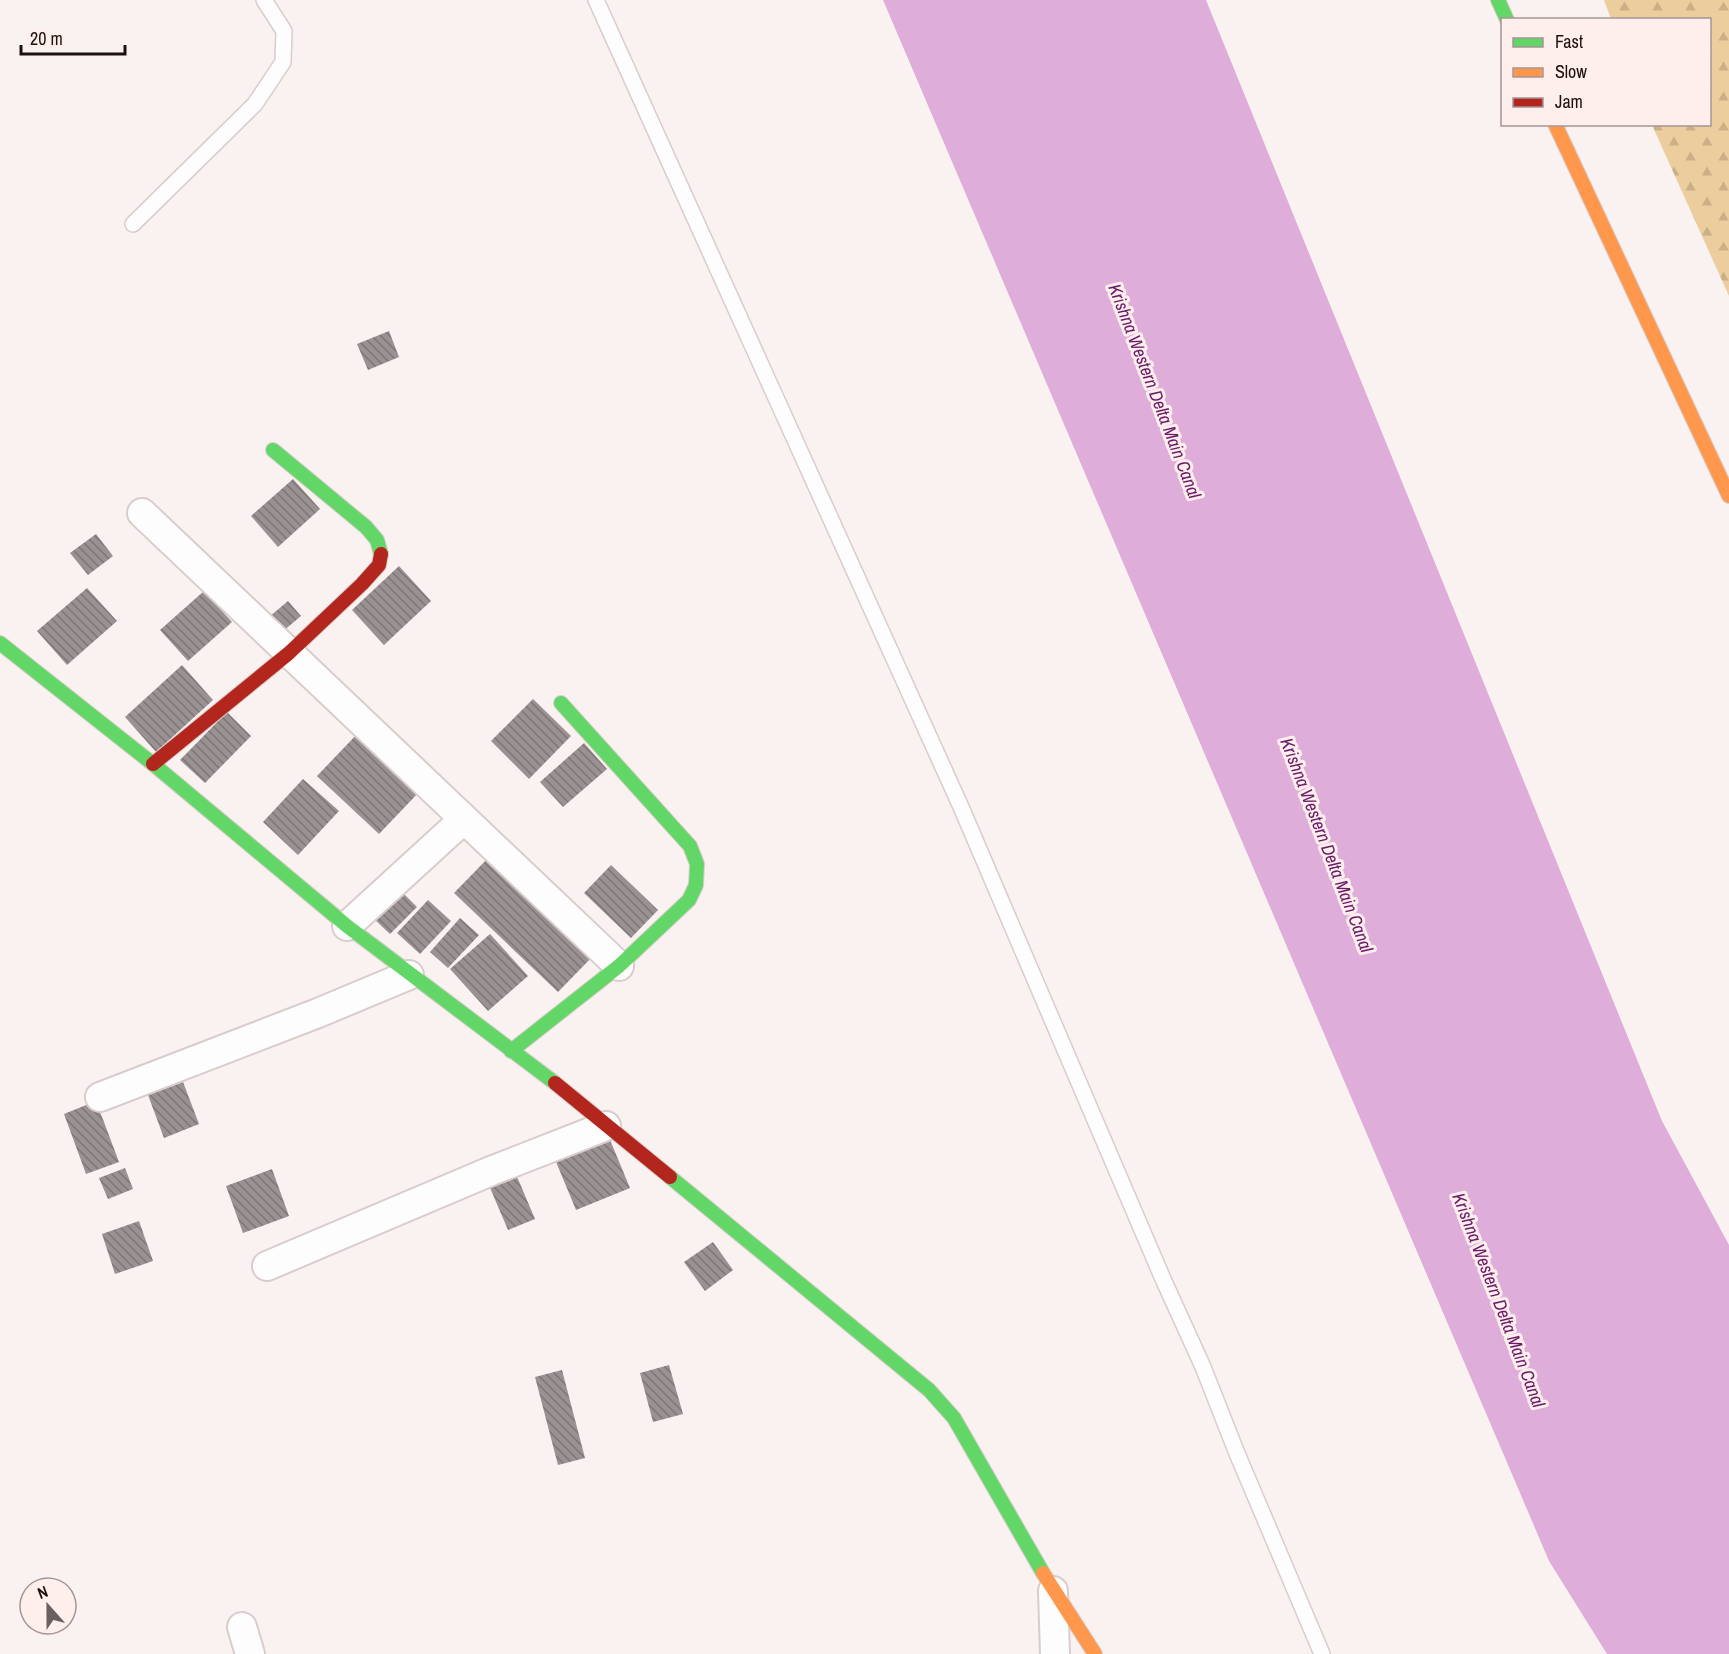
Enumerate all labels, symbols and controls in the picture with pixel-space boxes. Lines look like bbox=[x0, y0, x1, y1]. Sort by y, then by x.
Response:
scale bar bbox=[21, 18, 124, 56]
legend bbox=[1501, 18, 1711, 126]
text: 20 m bbox=[30, 26, 63, 51]
text: Fast bbox=[1555, 29, 1583, 54]
text: Slow bbox=[1555, 59, 1587, 84]
text: Jam bbox=[1555, 89, 1583, 114]
water label: Krishna Western Delta Main Canal bbox=[1103, 280, 1208, 502]
water label: Krishna Western Delta Main Canal bbox=[1275, 734, 1380, 956]
water label: Krishna Western Delta Main Canal bbox=[1447, 1189, 1552, 1411]
north arrow bbox=[18, 1576, 78, 1636]
text: N bbox=[34, 1580, 51, 1604]

